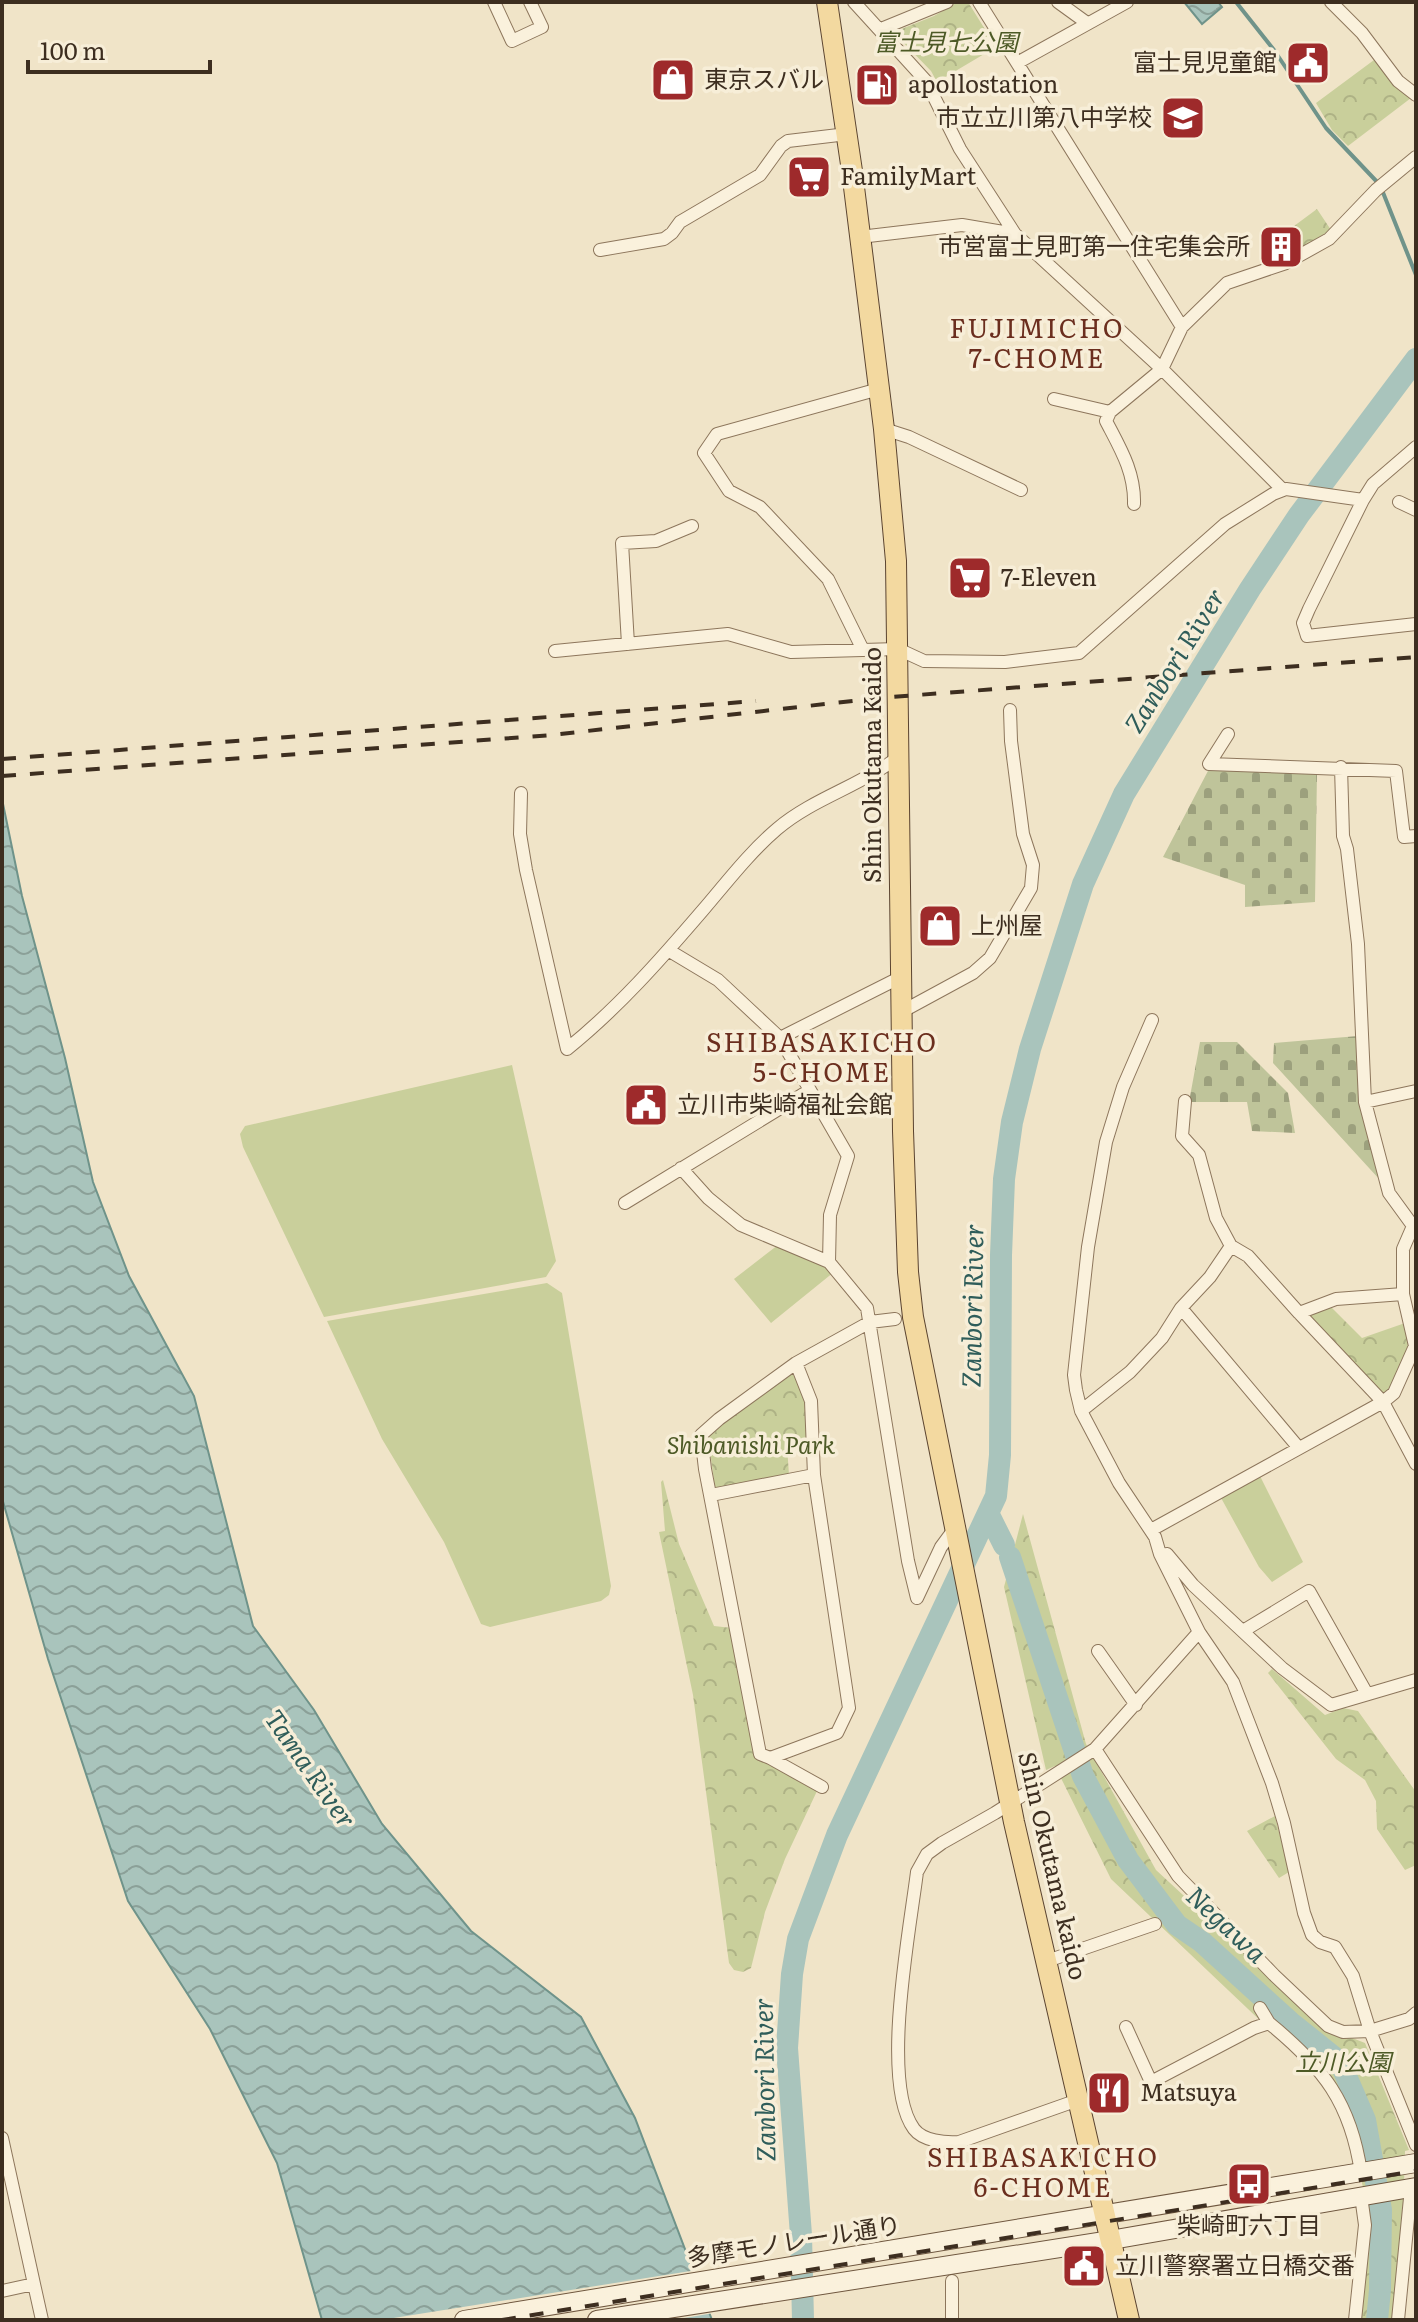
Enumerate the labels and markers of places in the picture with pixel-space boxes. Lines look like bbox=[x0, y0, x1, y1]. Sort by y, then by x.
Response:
public building icon: 富士見児童館 bbox=[1284, 39, 1332, 87]
place label: 富士見児童館 bbox=[1133, 43, 1277, 78]
shop icon: 東京スバル bbox=[649, 56, 697, 104]
place label: 東京スバル bbox=[704, 60, 824, 95]
fuel station icon: apollostation bbox=[853, 61, 901, 109]
place label: apollostation bbox=[908, 65, 1059, 100]
school or university icon: 市立立川第八中学校 bbox=[1159, 94, 1207, 142]
place label: 市立立川第八中学校 bbox=[936, 98, 1152, 133]
supermarket icon: FamilyMart bbox=[785, 153, 833, 201]
place label: FamilyMart bbox=[840, 157, 976, 192]
building icon: 市営富士見町第一住宅集会所 bbox=[1257, 223, 1305, 271]
place label: 市営富士見町第一住宅集会所 bbox=[938, 227, 1250, 262]
supermarket icon: 7-Eleven bbox=[946, 554, 994, 602]
place label: 7-Eleven bbox=[1001, 558, 1097, 593]
shop icon: 上州屋 bbox=[916, 902, 964, 950]
place label: 上州屋 bbox=[971, 906, 1043, 941]
public building icon: 立川市柴崎福祉会館 bbox=[622, 1081, 670, 1129]
place label: 立川市柴崎福祉会館 bbox=[677, 1085, 893, 1120]
restaurant icon: Matsuya bbox=[1085, 2069, 1133, 2117]
place label: Matsuya bbox=[1140, 2073, 1237, 2108]
bus stop icon: 柴崎町六丁目 bbox=[1225, 2160, 1273, 2208]
place label: 柴崎町六丁目 bbox=[1177, 2206, 1321, 2241]
public building icon: 立川警察署立日橋交番 bbox=[1060, 2242, 1108, 2290]
place label: 立川警察署立日橋交番 bbox=[1115, 2246, 1355, 2281]

